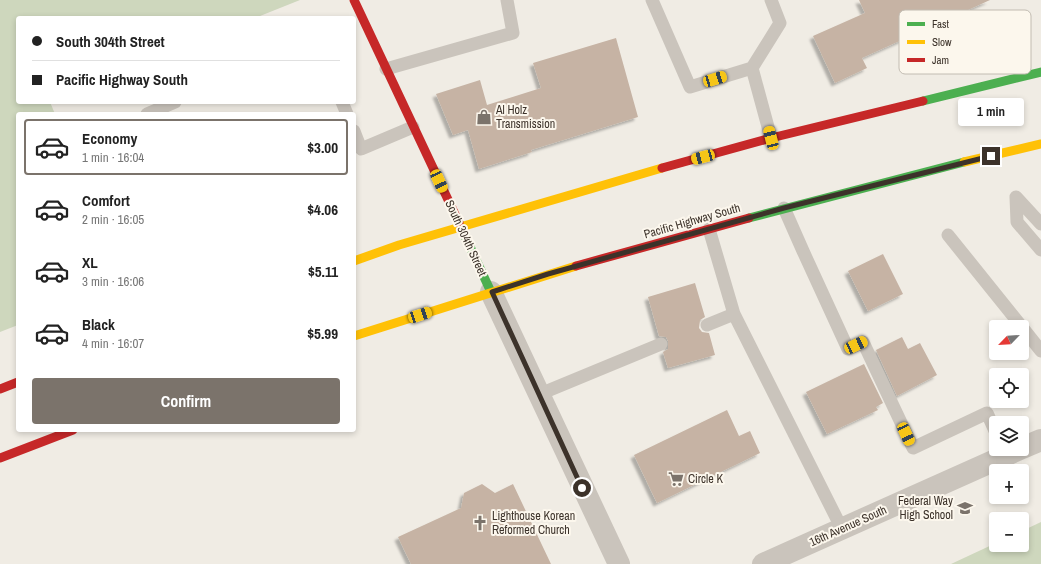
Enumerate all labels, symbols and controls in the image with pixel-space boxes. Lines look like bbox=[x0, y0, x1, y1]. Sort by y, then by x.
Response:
legend bbox=[899, 10, 1031, 74]
text: Fast bbox=[932, 17, 950, 31]
text: South 304th Street bbox=[56, 31, 165, 52]
text: Slow bbox=[932, 35, 952, 49]
text: Jam bbox=[932, 53, 949, 67]
text: Pacific Highway South bbox=[56, 69, 188, 90]
car bbox=[702, 70, 728, 88]
callout: 1 min bbox=[958, 98, 1024, 126]
place label: Al Holz Transmission bbox=[495, 102, 555, 132]
text: 1 min bbox=[977, 103, 1005, 120]
shop icon: Al Holz Transmission bbox=[475, 108, 493, 126]
car bbox=[762, 125, 780, 151]
text: Economy bbox=[82, 128, 137, 149]
icon: car bbox=[34, 129, 70, 165]
text: $3.00 bbox=[307, 137, 338, 158]
route end bbox=[982, 147, 1000, 165]
car bbox=[690, 148, 716, 166]
text: 1 min · 16:04 bbox=[82, 149, 144, 166]
car bbox=[428, 168, 450, 194]
text: Comfort bbox=[82, 190, 130, 211]
icon: car bbox=[34, 191, 70, 227]
street label: South 304th Street bbox=[441, 197, 491, 279]
text: $4.06 bbox=[307, 199, 338, 220]
street label: Pacific Highway South bbox=[642, 200, 742, 242]
text: 2 min · 16:05 bbox=[82, 211, 144, 228]
text: XL bbox=[82, 252, 98, 273]
icon: car bbox=[34, 253, 70, 289]
text: $5.11 bbox=[308, 261, 338, 282]
text: 3 min · 16:06 bbox=[82, 273, 144, 290]
car bbox=[407, 306, 433, 324]
text: Black bbox=[82, 314, 115, 335]
icon: car bbox=[34, 315, 70, 351]
north arrow bbox=[989, 320, 1029, 360]
map controls bbox=[989, 320, 1029, 552]
text: $5.99 bbox=[307, 323, 338, 344]
car bbox=[843, 334, 869, 356]
text: 4 min · 16:07 bbox=[82, 335, 144, 352]
button: locate bbox=[989, 368, 1029, 408]
button: Confirm bbox=[32, 378, 340, 424]
button: layers bbox=[989, 416, 1029, 456]
car bbox=[895, 421, 917, 447]
button: + bbox=[989, 464, 1029, 504]
supermarket icon: Circle K bbox=[667, 470, 685, 488]
place label: Circle K bbox=[688, 471, 723, 487]
route start bbox=[573, 479, 591, 497]
place label: Federal Way High School bbox=[898, 493, 953, 523]
school or university icon: Federal Way High School bbox=[956, 499, 974, 517]
street label: 16th Avenue South bbox=[807, 502, 889, 550]
place label: Lighthouse Korean Reformed Church bbox=[492, 508, 575, 538]
button: − bbox=[989, 512, 1029, 552]
church icon: Lighthouse Korean Reformed Church bbox=[471, 514, 489, 532]

